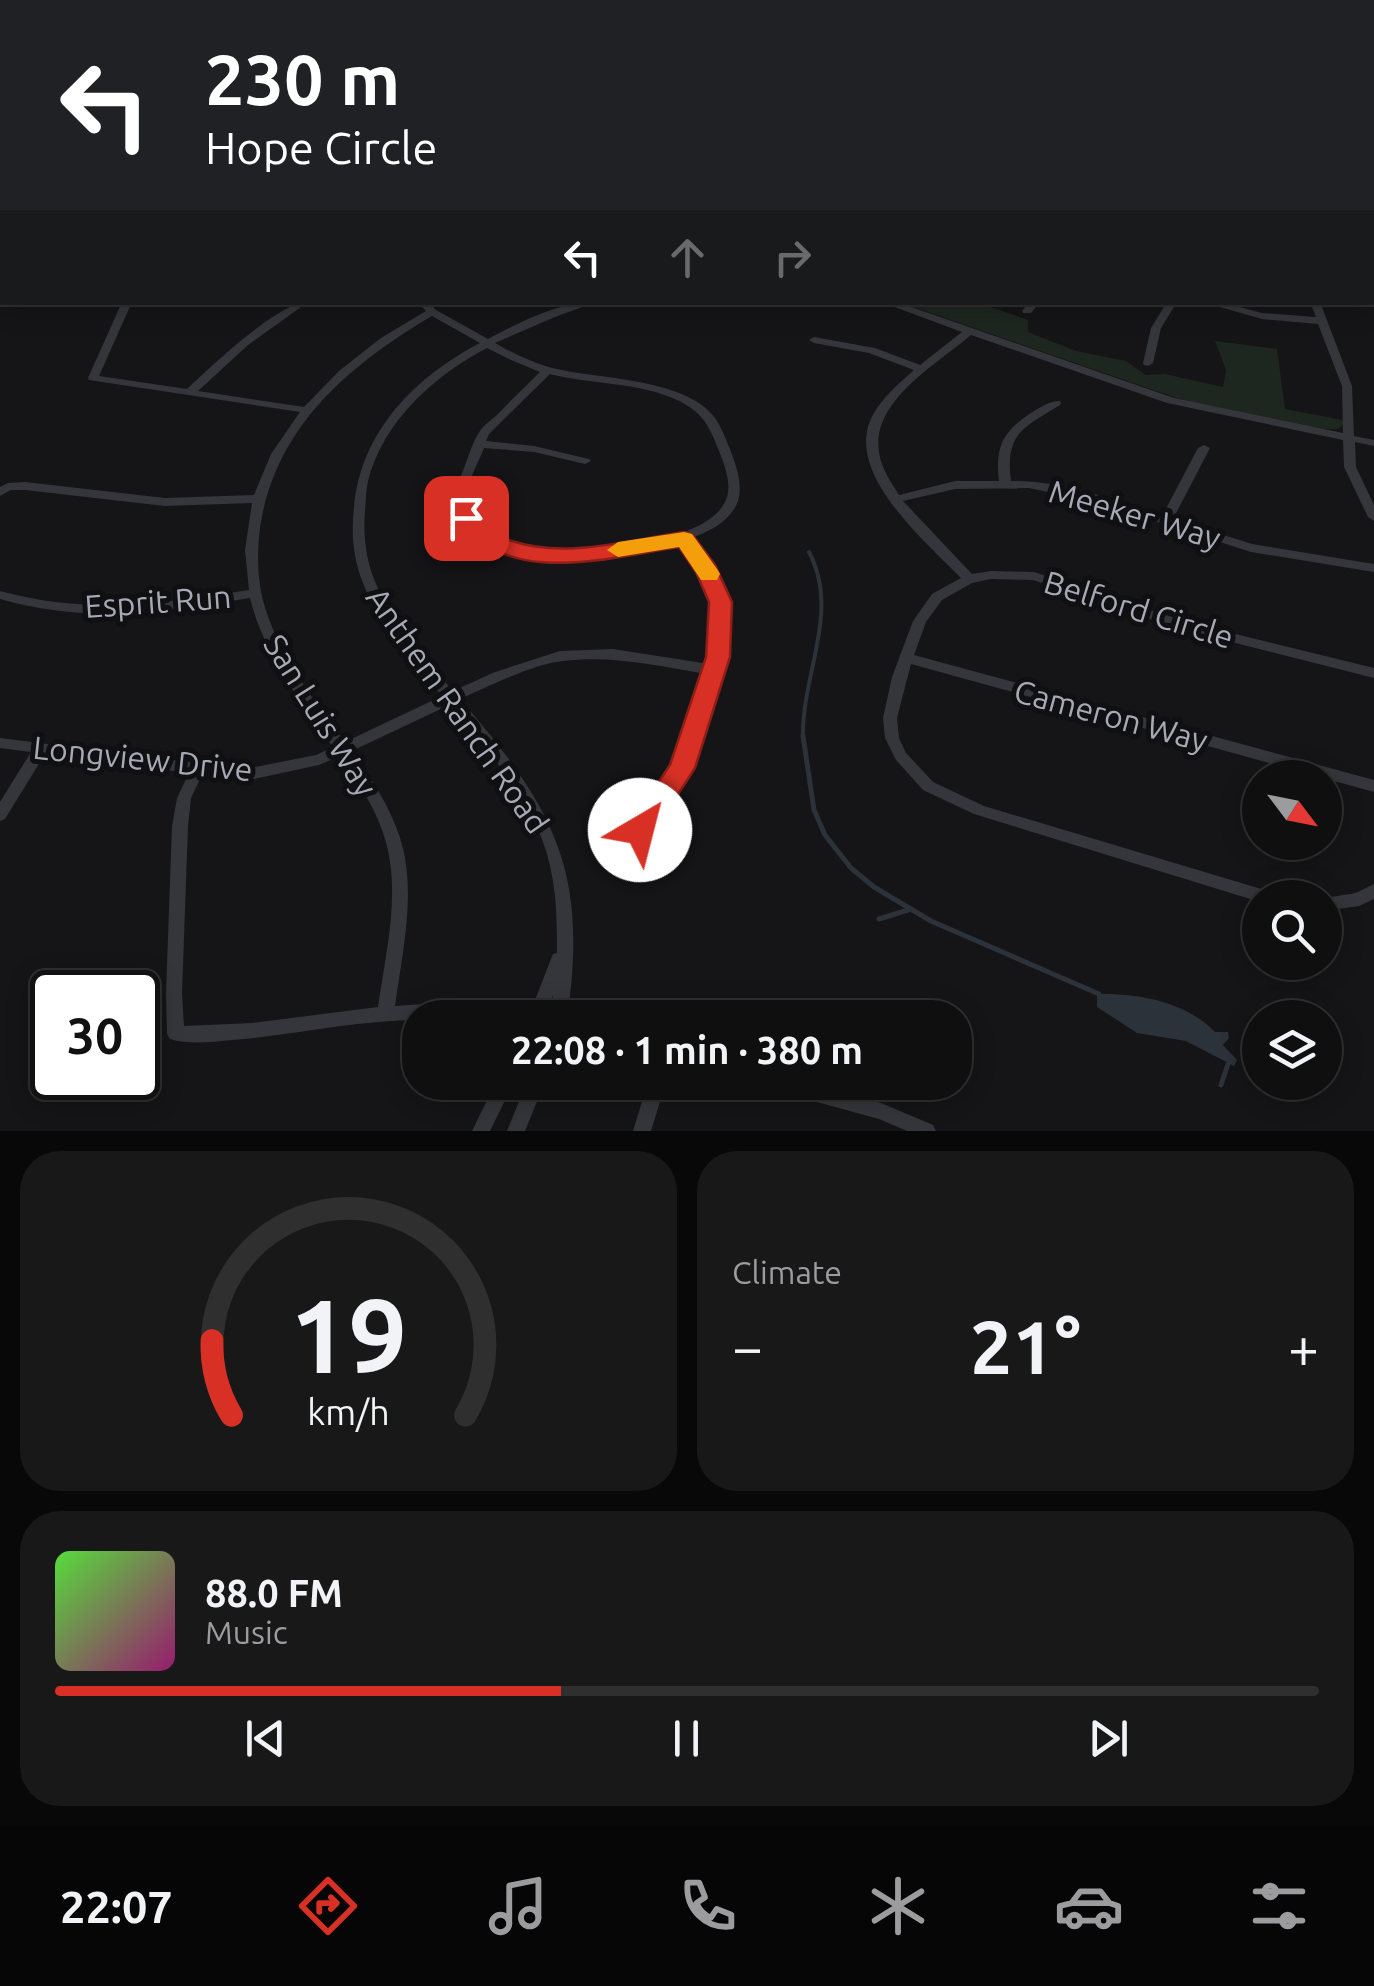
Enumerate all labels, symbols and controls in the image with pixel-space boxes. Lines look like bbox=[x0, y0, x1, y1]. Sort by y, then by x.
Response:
icon: left bbox=[40, 40, 170, 170]
text: 230 m bbox=[205, 40, 400, 118]
text: Hope Circle bbox=[205, 122, 437, 173]
icon: left bbox=[555, 230, 610, 285]
icon: ahead bbox=[660, 230, 715, 285]
icon: right bbox=[765, 230, 820, 285]
street label: Meeker Way bbox=[1045, 472, 1225, 556]
pin bbox=[424, 476, 509, 561]
icon: arrive bbox=[439, 491, 494, 546]
street label: Belford Circle bbox=[1040, 563, 1238, 655]
street label: Esprit Run bbox=[83, 578, 233, 624]
street label: Anthem Ranch Road bbox=[360, 580, 556, 840]
street label: San Luis Way bbox=[257, 628, 385, 802]
street label: Cameron Way bbox=[1010, 672, 1212, 758]
street label: Longview Drive bbox=[31, 729, 255, 787]
north arrow bbox=[1242, 760, 1342, 860]
map controls bbox=[1242, 760, 1342, 1100]
position arrow bbox=[588, 778, 692, 882]
button: search bbox=[1242, 880, 1342, 980]
speed limit sign: 30 bbox=[30, 970, 160, 1100]
button: layers bbox=[1242, 1000, 1342, 1100]
text: 22:08 · 1 min · 380 m bbox=[511, 1029, 863, 1071]
text: Climate bbox=[732, 1254, 842, 1290]
text: 19 bbox=[290, 1276, 407, 1393]
text: 21° bbox=[970, 1304, 1081, 1388]
text: − bbox=[732, 1316, 763, 1377]
text: + bbox=[1288, 1316, 1319, 1377]
text: km/h bbox=[307, 1392, 390, 1432]
text: 88.0 FM bbox=[205, 1572, 343, 1614]
text: Music bbox=[205, 1614, 288, 1650]
icon: previous bbox=[238, 1711, 293, 1766]
icon: pause bbox=[659, 1711, 714, 1766]
icon: next bbox=[1081, 1711, 1136, 1766]
icon: directions bbox=[293, 1871, 363, 1941]
icon: music bbox=[483, 1871, 553, 1941]
icon: phone bbox=[673, 1871, 743, 1941]
icon: climate bbox=[863, 1871, 933, 1941]
icon: car bbox=[1054, 1871, 1124, 1941]
icon: filters bbox=[1244, 1871, 1314, 1941]
text: 22:07 bbox=[60, 1881, 173, 1932]

